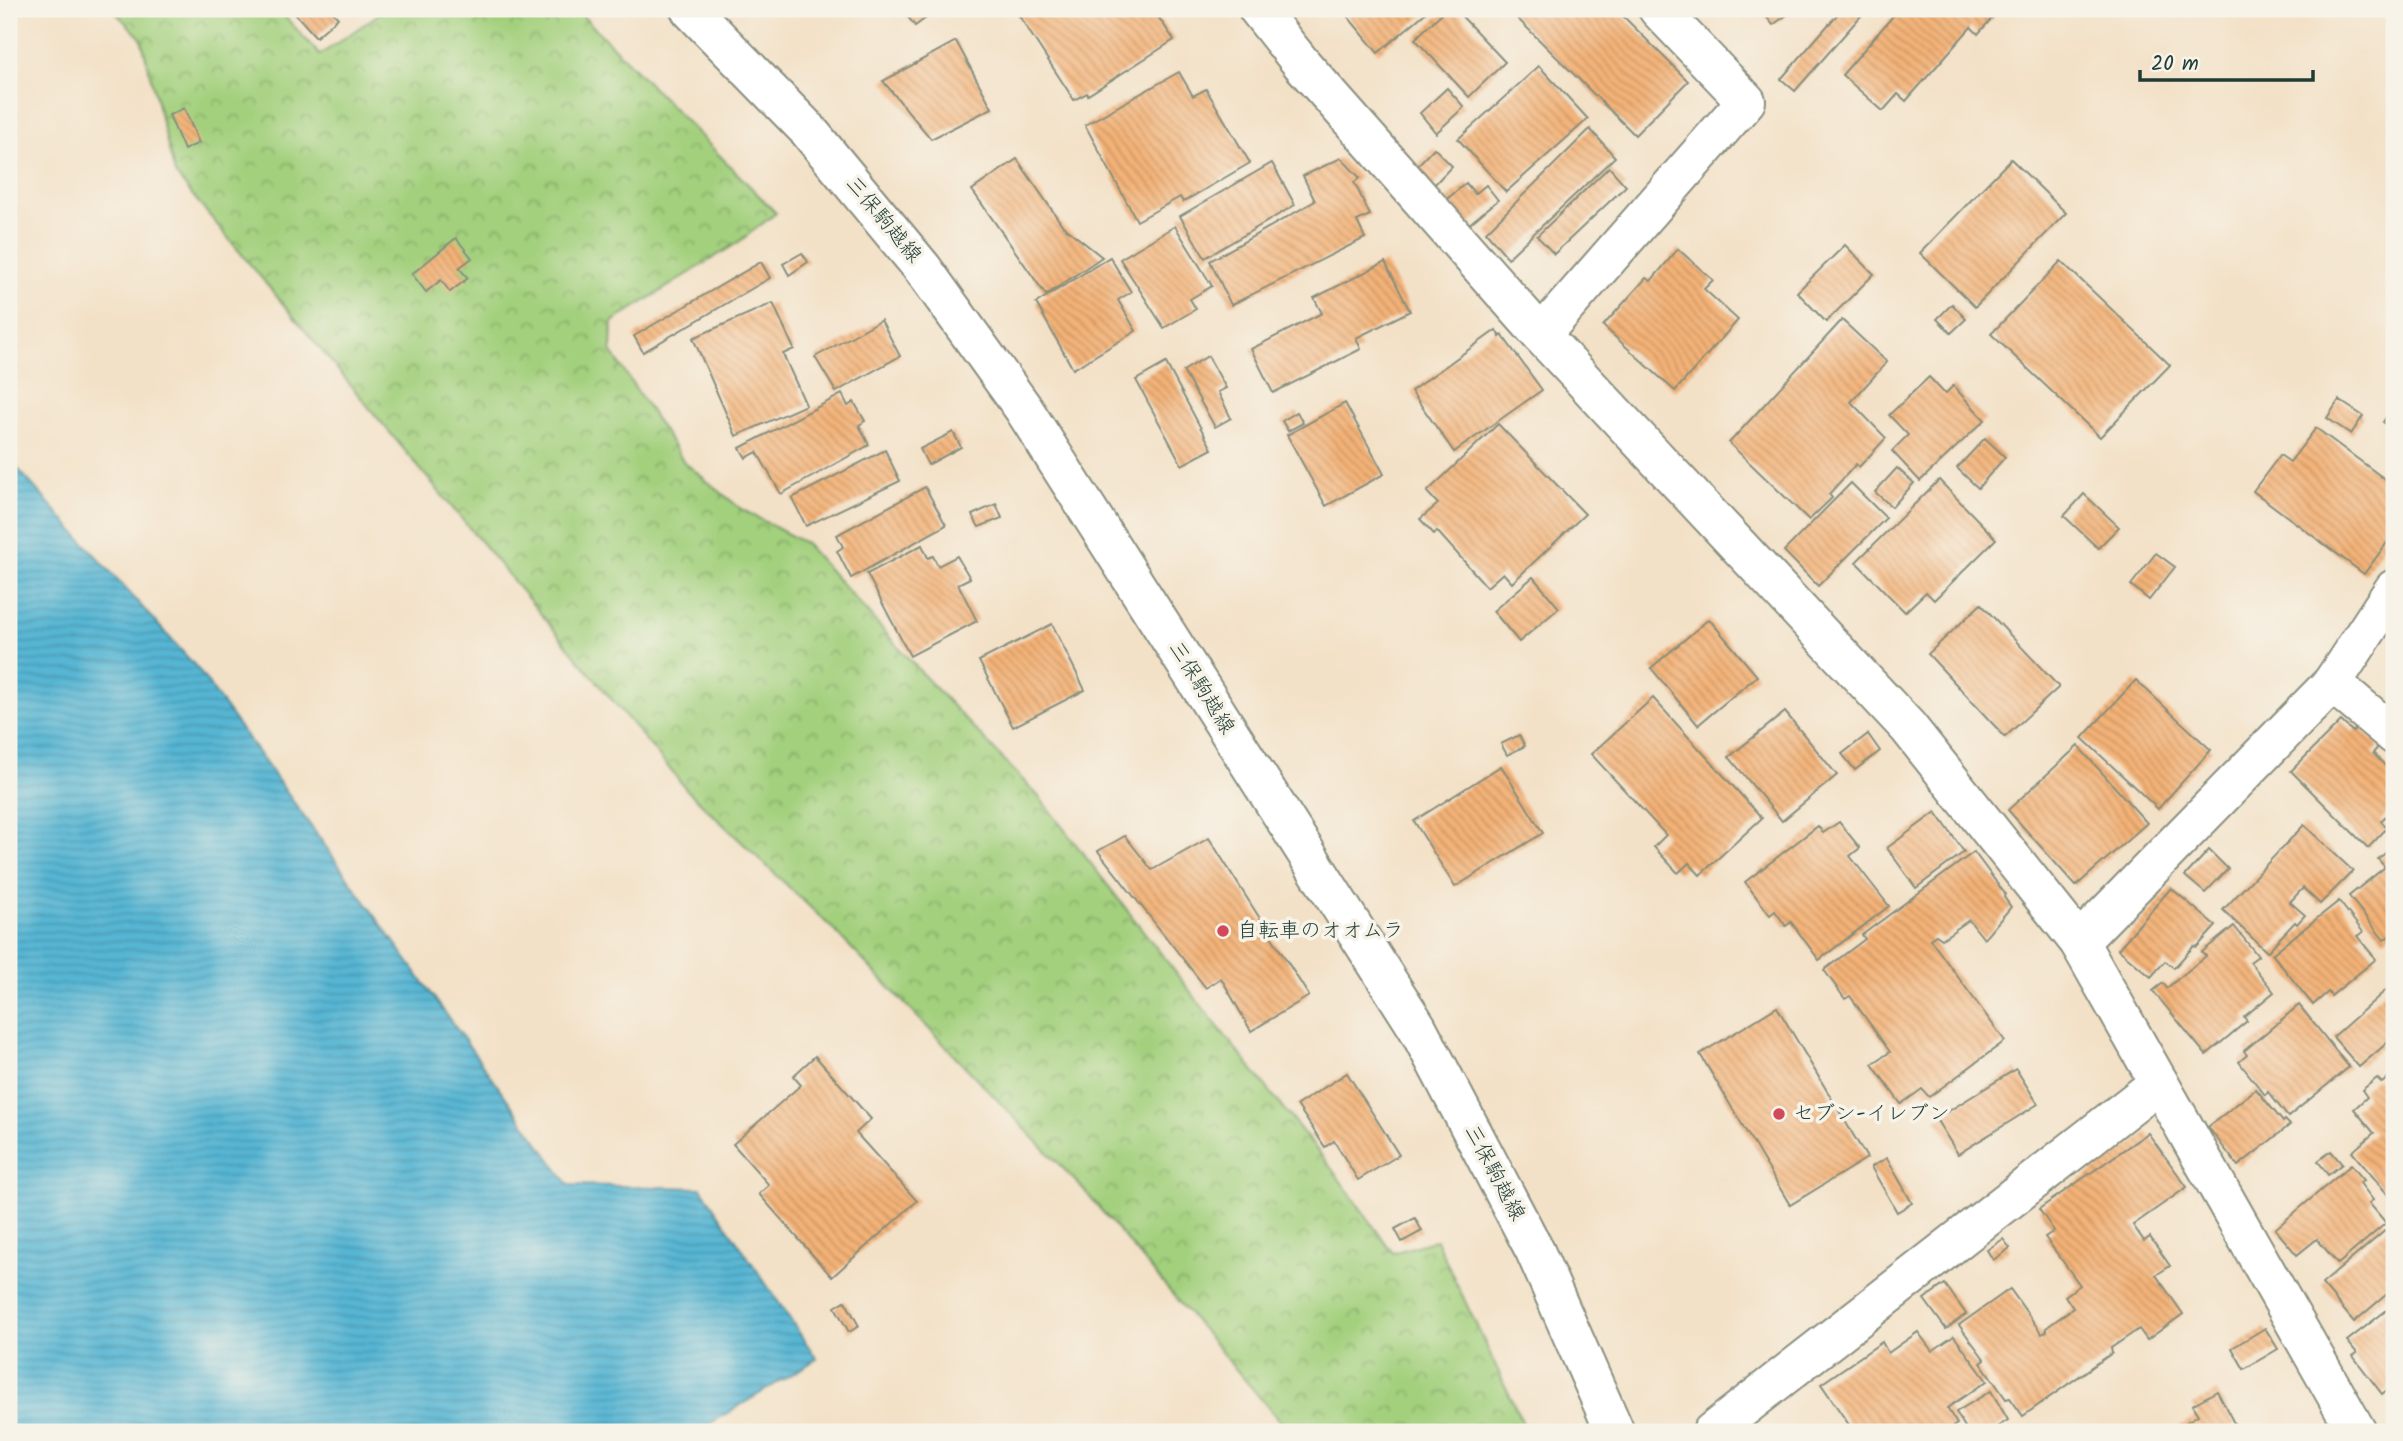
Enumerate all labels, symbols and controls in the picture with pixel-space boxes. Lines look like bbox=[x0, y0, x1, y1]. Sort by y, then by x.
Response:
scale bar bbox=[2140, 38, 2314, 82]
text: 20 m bbox=[2151, 48, 2199, 81]
street label: 三保駒越線 bbox=[837, 169, 929, 271]
street label: 三保駒越線 bbox=[1159, 635, 1243, 741]
place label: 自転車のオオムラ bbox=[1237, 915, 1404, 948]
marker: 自転車のオオムラ bbox=[1215, 923, 1231, 939]
place label: セブン-イレブン bbox=[1793, 1098, 1950, 1131]
marker: セブン-イレブン bbox=[1771, 1106, 1787, 1122]
street label: 三保駒越線 bbox=[1455, 1119, 1533, 1227]

